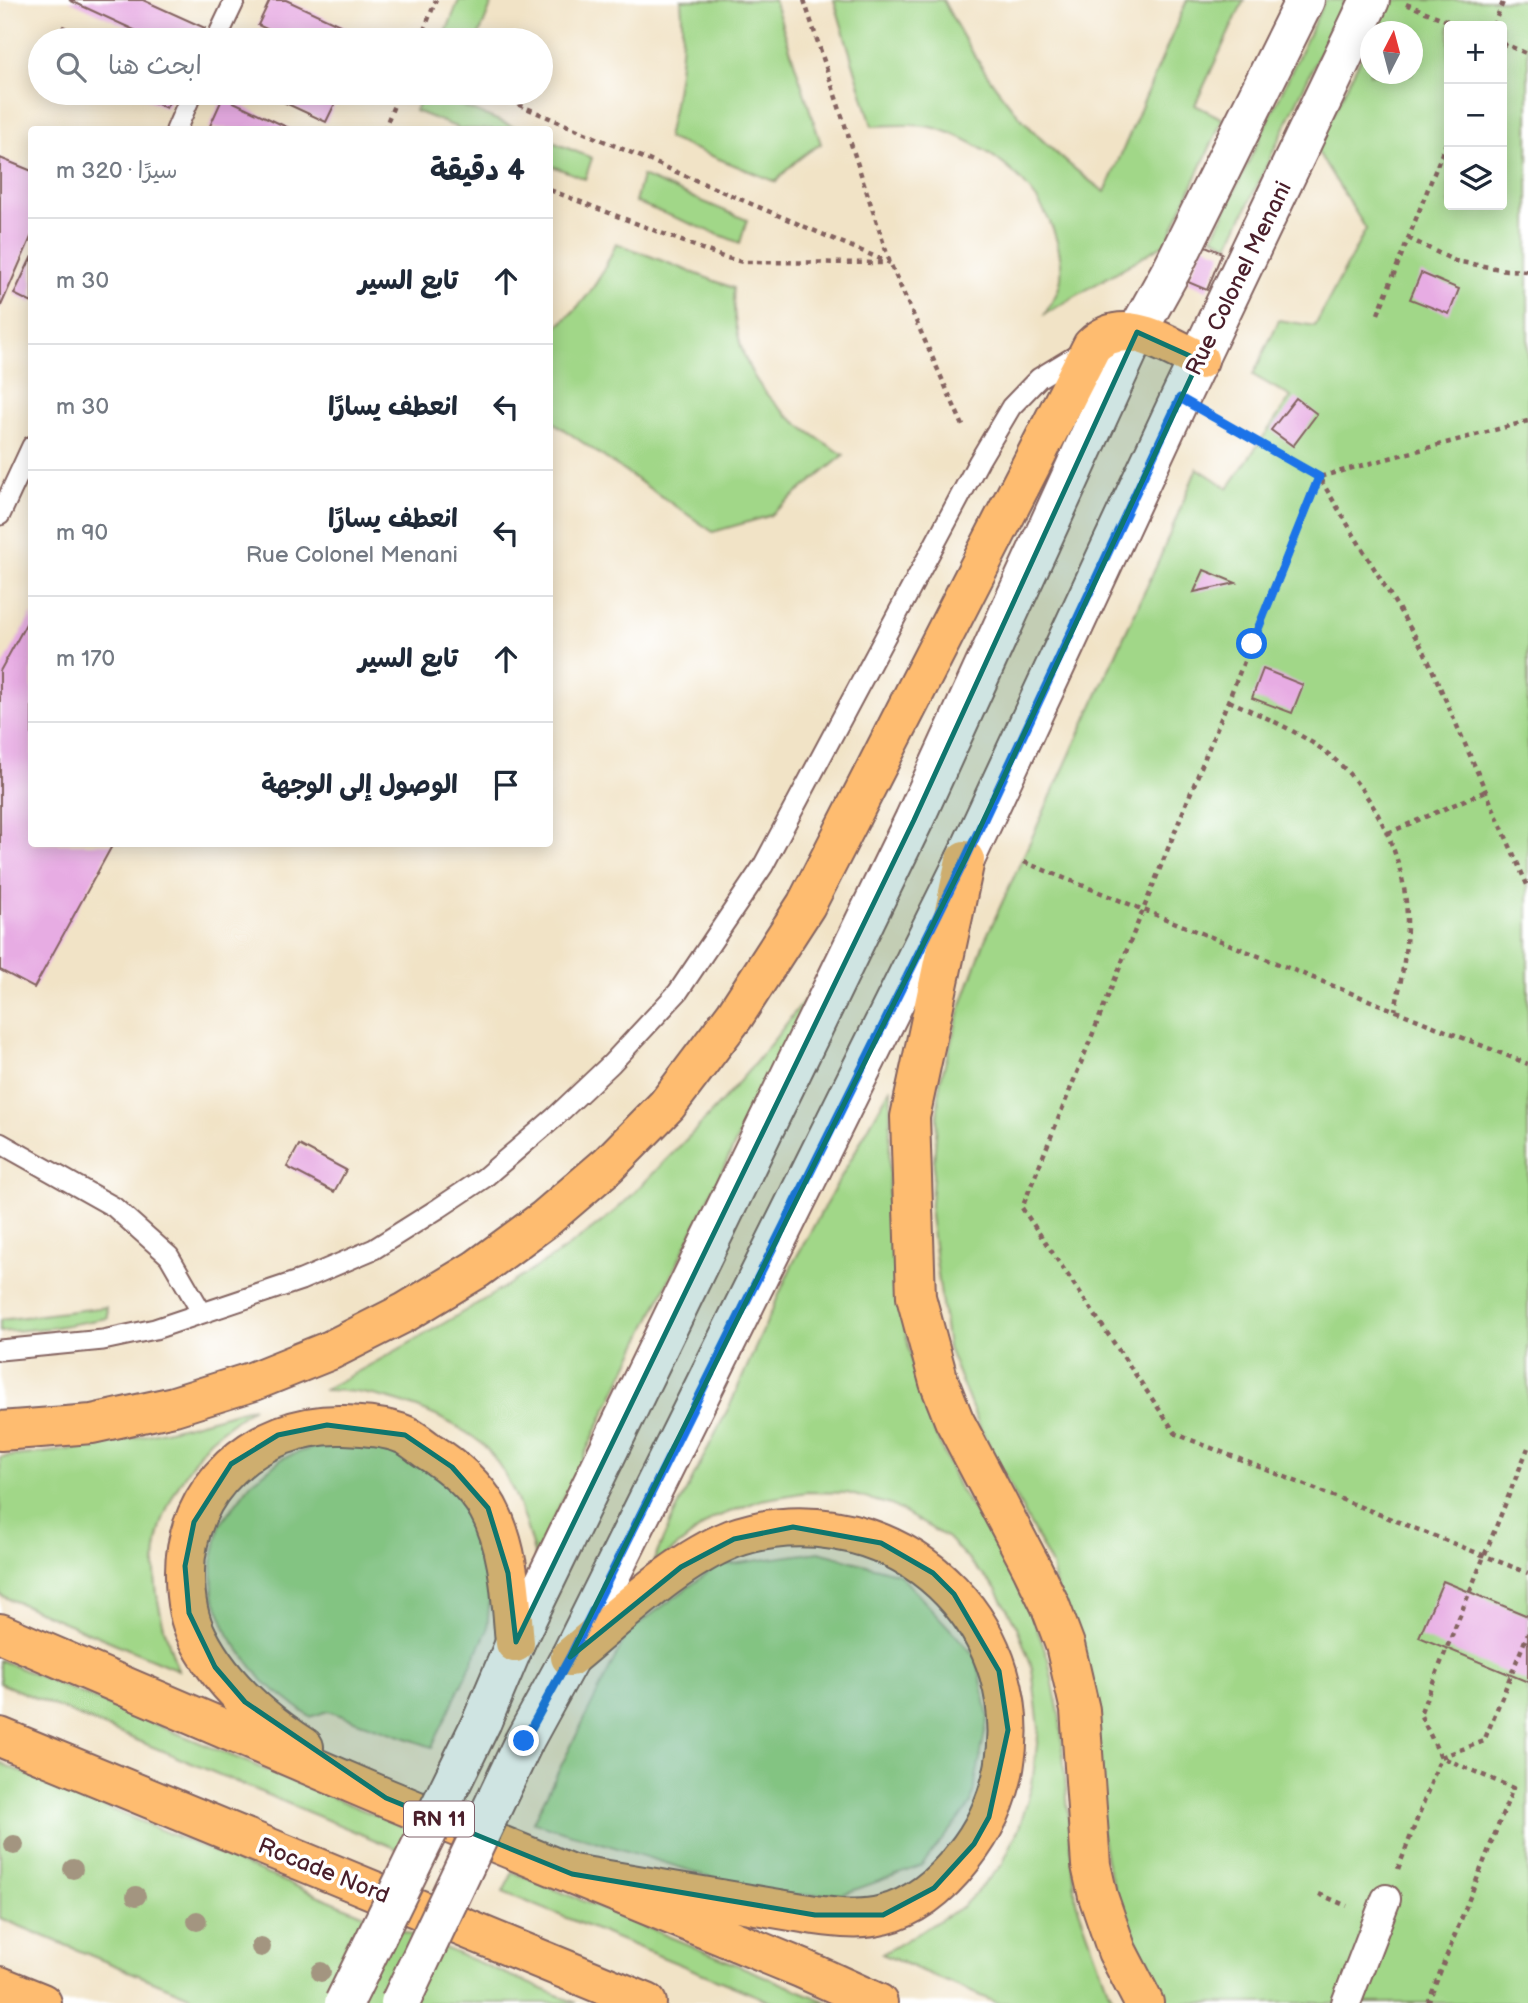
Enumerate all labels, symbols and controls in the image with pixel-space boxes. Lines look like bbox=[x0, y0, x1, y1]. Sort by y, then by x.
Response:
north arrow bbox=[1360, 21, 1423, 84]
map controls bbox=[1444, 21, 1507, 210]
button: + bbox=[1444, 21, 1507, 84]
search box bbox=[28, 28, 553, 105]
icon: search bbox=[52, 48, 90, 86]
text: ابحث هنا bbox=[108, 51, 202, 82]
button: − bbox=[1444, 84, 1507, 147]
button: layers bbox=[1444, 147, 1507, 210]
text: 4 دقيقة bbox=[430, 153, 525, 189]
text: سيرًا · 320 m bbox=[56, 157, 178, 185]
street label: Rue Colonel Menani bbox=[1180, 177, 1298, 380]
icon: ahead bbox=[487, 262, 525, 300]
text: تابع السير bbox=[358, 266, 458, 297]
text: 30 m bbox=[56, 267, 109, 295]
icon: left bbox=[487, 388, 525, 426]
text: انعطف يسارًا bbox=[328, 392, 458, 423]
text: 30 m bbox=[56, 393, 109, 421]
text: انعطف يسارًا bbox=[328, 504, 458, 535]
icon: left bbox=[487, 514, 525, 552]
text: 90 m bbox=[56, 519, 108, 547]
text: Rue Colonel Menani bbox=[246, 541, 458, 569]
route start bbox=[1236, 628, 1267, 659]
icon: ahead bbox=[487, 640, 525, 678]
text: تابع السير bbox=[358, 644, 458, 675]
text: 170 m bbox=[56, 645, 115, 673]
icon: arrive bbox=[487, 766, 525, 804]
text: الوصول إلى الوجهة bbox=[261, 770, 458, 801]
route end bbox=[508, 1725, 539, 1756]
road number: RN 11 bbox=[404, 1801, 474, 1836]
street label: Rocade Nord bbox=[254, 1832, 393, 1910]

